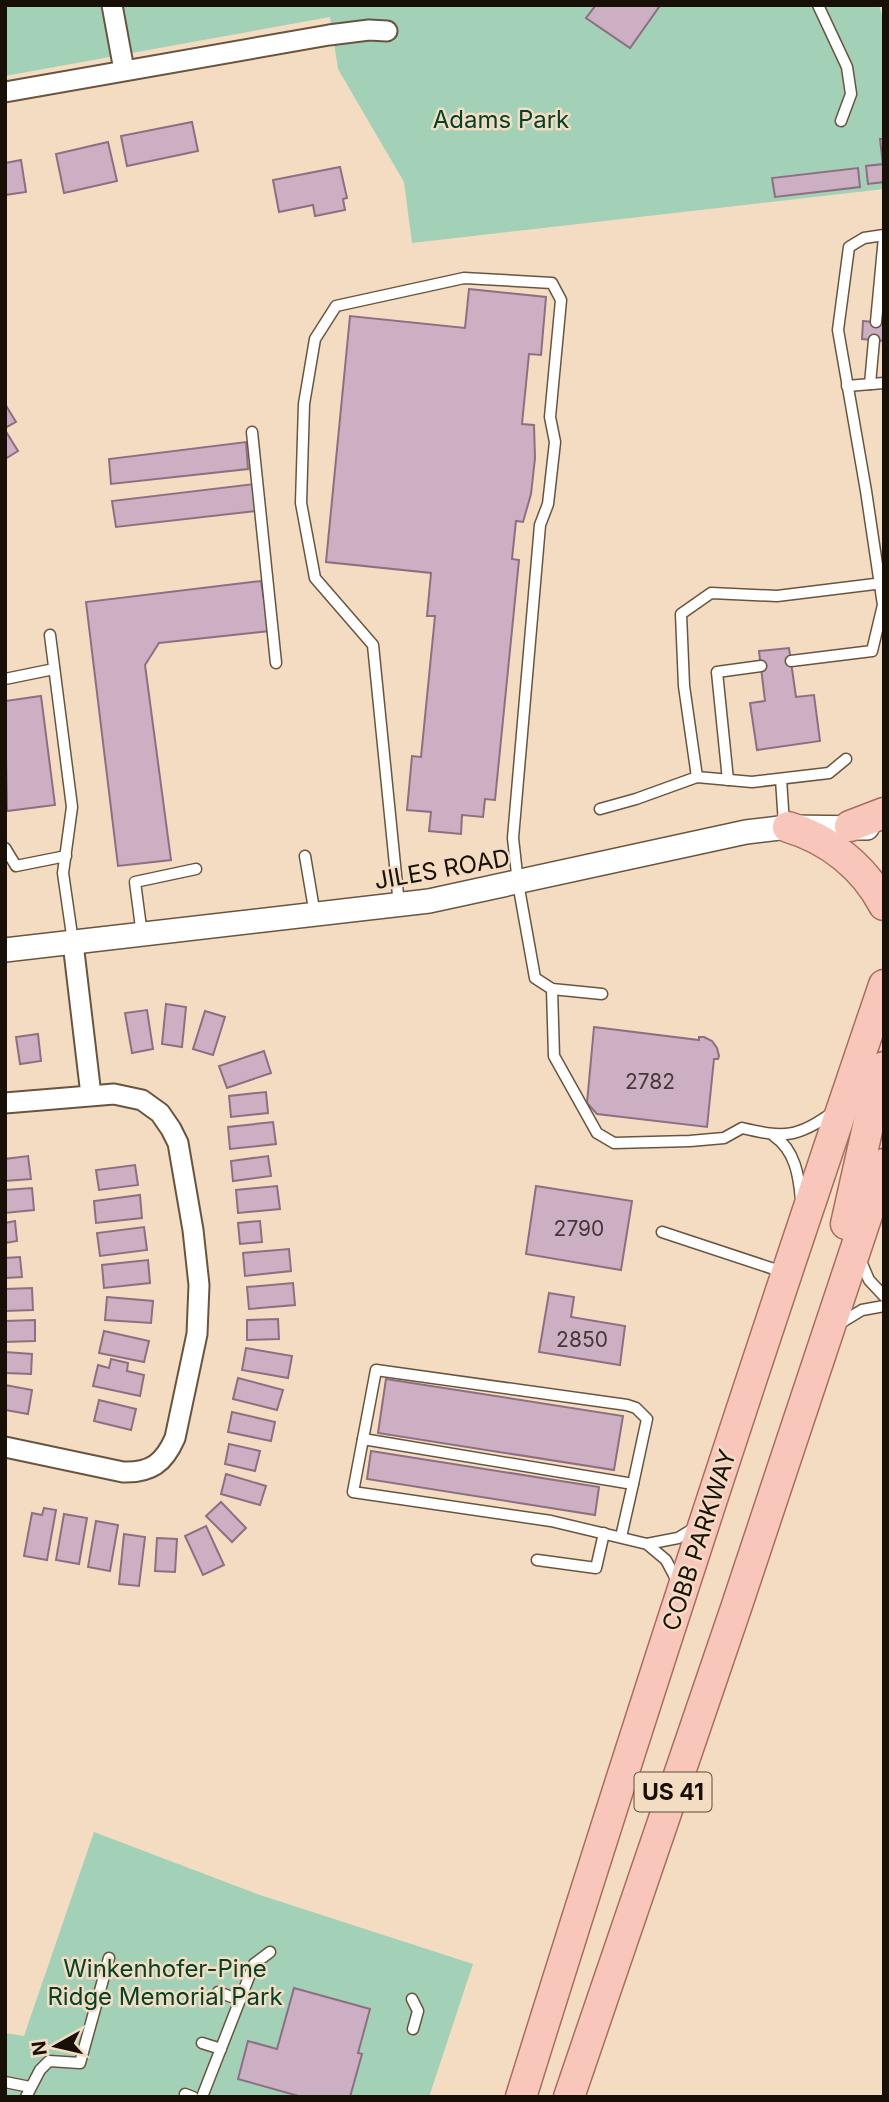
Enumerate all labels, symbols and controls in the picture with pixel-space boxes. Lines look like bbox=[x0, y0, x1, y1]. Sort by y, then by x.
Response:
park label: Adams Park bbox=[433, 105, 569, 134]
street label: JILES ROAD bbox=[372, 843, 512, 895]
house number: 2782 bbox=[625, 1069, 675, 1094]
house number: 2790 bbox=[554, 1216, 604, 1241]
house number: 2850 bbox=[556, 1327, 608, 1352]
street label: COBB PARKWAY bbox=[656, 1446, 742, 1634]
road number: US 41 bbox=[634, 1772, 712, 1812]
park label: Winkenhofer-Pine Ridge Memorial Park bbox=[47, 1954, 283, 2011]
north arrow bbox=[21, 2011, 91, 2081]
text: N bbox=[27, 2040, 52, 2057]

